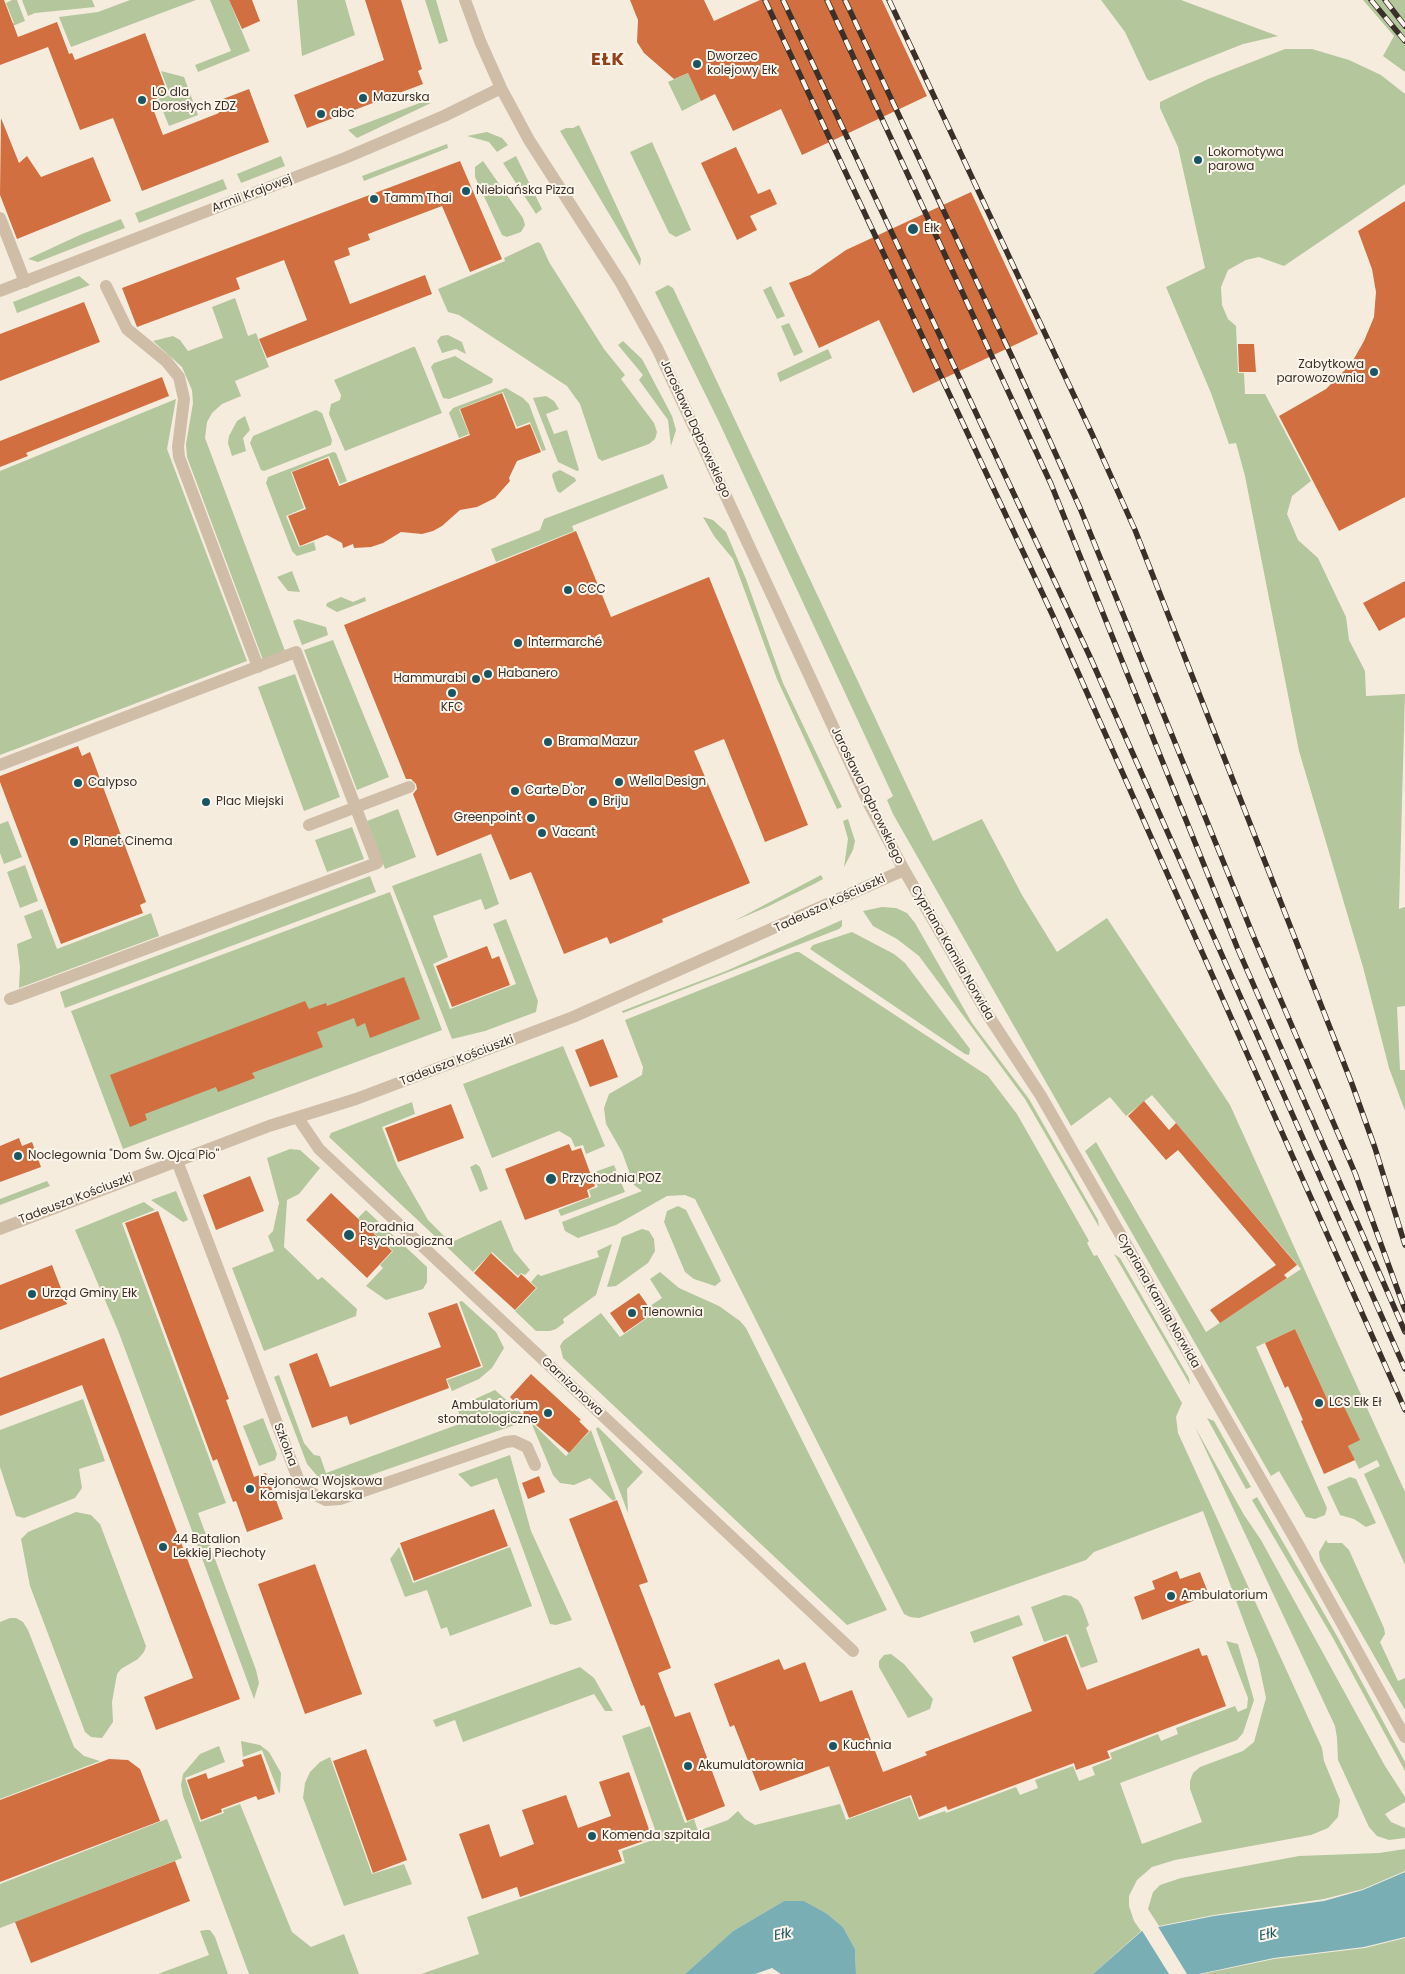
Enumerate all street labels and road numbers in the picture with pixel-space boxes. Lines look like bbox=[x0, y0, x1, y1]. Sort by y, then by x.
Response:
street label: Armii Krajowej bbox=[210, 172, 294, 216]
street label: Jarosława Dąbrowskiego bbox=[657, 358, 733, 500]
street label: Jarosława Dąbrowskiego bbox=[828, 725, 906, 867]
street label: Tadeusza Kościuszki bbox=[772, 872, 888, 936]
street label: Cypriana Kamila Norwida bbox=[907, 883, 997, 1023]
street label: Tadeusza Kościuszki bbox=[398, 1033, 516, 1089]
street label: Tadeusza Kościuszki bbox=[17, 1171, 135, 1227]
street label: Cypriana Kamila Norwida bbox=[1113, 1231, 1203, 1371]
street label: Garnizonowa bbox=[538, 1355, 606, 1419]
street label: Szkolna bbox=[270, 1421, 300, 1469]

